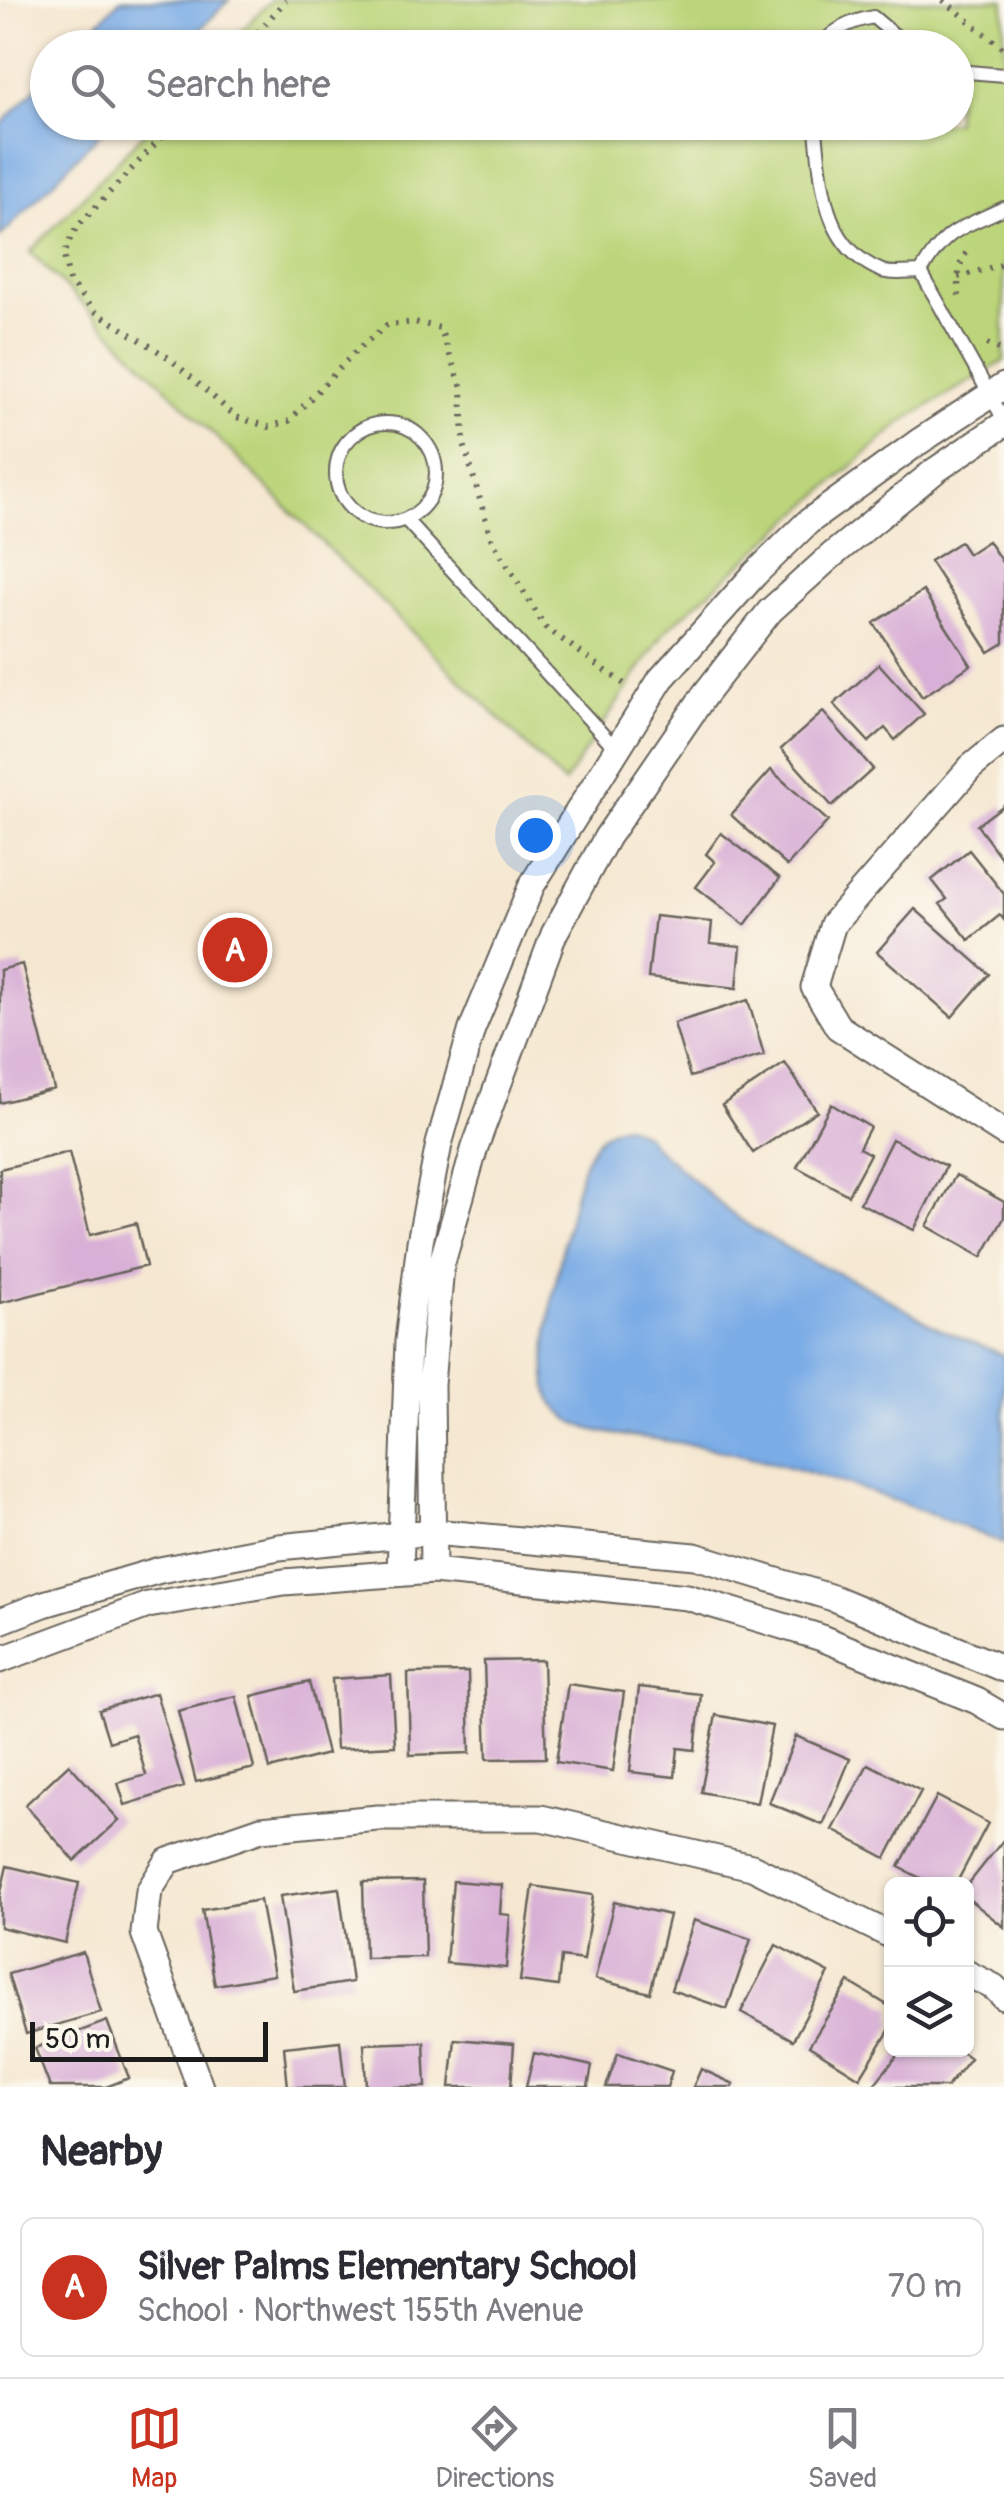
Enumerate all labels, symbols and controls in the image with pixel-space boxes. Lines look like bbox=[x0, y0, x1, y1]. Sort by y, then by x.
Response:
search box bbox=[30, 30, 974, 140]
icon: search bbox=[65, 58, 120, 113]
text: Search here bbox=[145, 61, 331, 109]
your location bbox=[510, 810, 561, 861]
pin: A bbox=[202, 912, 268, 988]
map controls bbox=[884, 1877, 974, 2057]
button: locate bbox=[884, 1877, 974, 1967]
button: layers bbox=[884, 1967, 974, 2057]
scale bar bbox=[30, 2017, 268, 2062]
text: 50 m bbox=[45, 2022, 110, 2057]
text: Nearby bbox=[40, 2126, 162, 2178]
text: Silver Palms Elementary School bbox=[137, 2243, 637, 2291]
text: A bbox=[64, 2267, 85, 2307]
text: 70 m bbox=[888, 2267, 962, 2307]
text: School · Northwest 155th Avenue bbox=[137, 2291, 583, 2331]
tab: Map bbox=[127, 2401, 182, 2496]
tab: Directions bbox=[435, 2401, 554, 2496]
tab: Saved bbox=[808, 2401, 877, 2496]

